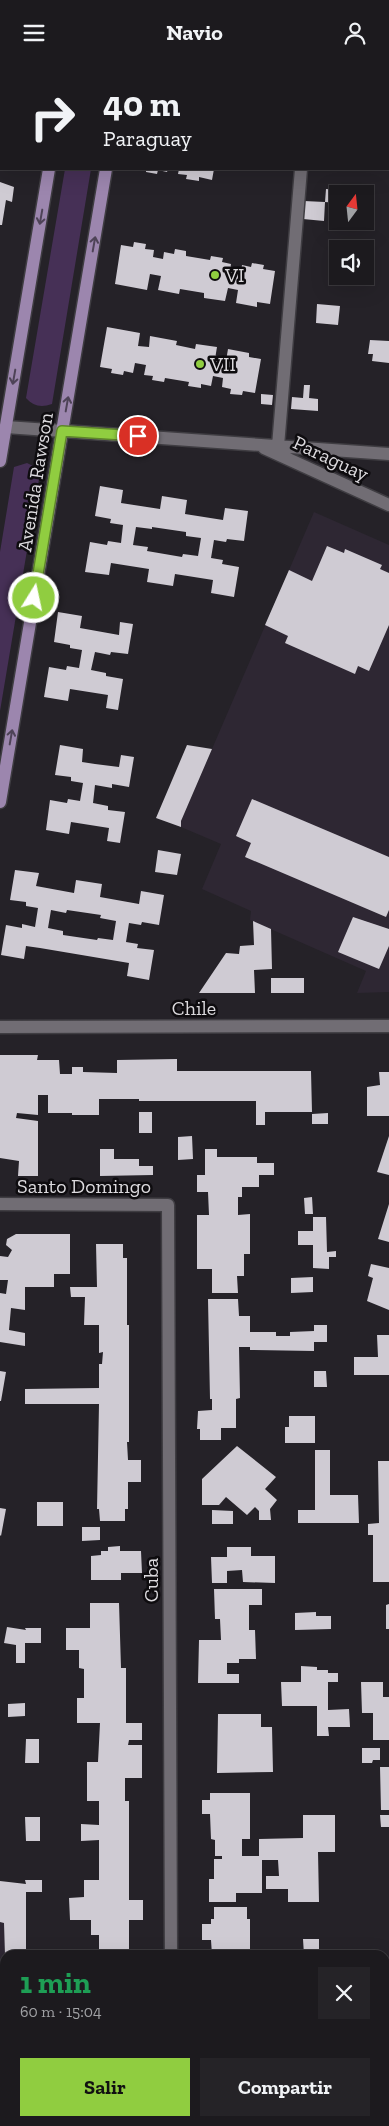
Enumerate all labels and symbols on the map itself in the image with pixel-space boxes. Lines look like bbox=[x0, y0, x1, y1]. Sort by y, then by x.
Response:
north arrow bbox=[329, 185, 374, 230]
one-way arrow bbox=[36, 208, 46, 224]
one-way arrow bbox=[89, 236, 99, 252]
place label: VI bbox=[224, 263, 244, 287]
marker: VI bbox=[209, 269, 221, 281]
place label: VII bbox=[209, 352, 236, 376]
marker: VII bbox=[194, 358, 206, 370]
one-way arrow bbox=[9, 369, 19, 385]
one-way arrow bbox=[62, 396, 72, 412]
street label: Avenida Rawson bbox=[12, 410, 58, 553]
pin bbox=[117, 415, 159, 457]
street label: Paraguay bbox=[289, 430, 373, 486]
position arrow bbox=[7, 571, 59, 623]
one-way arrow bbox=[6, 729, 16, 745]
street label: Chile bbox=[172, 996, 216, 1020]
street label: Santo Domingo bbox=[17, 1174, 151, 1198]
street label: Cuba bbox=[139, 1557, 163, 1602]

